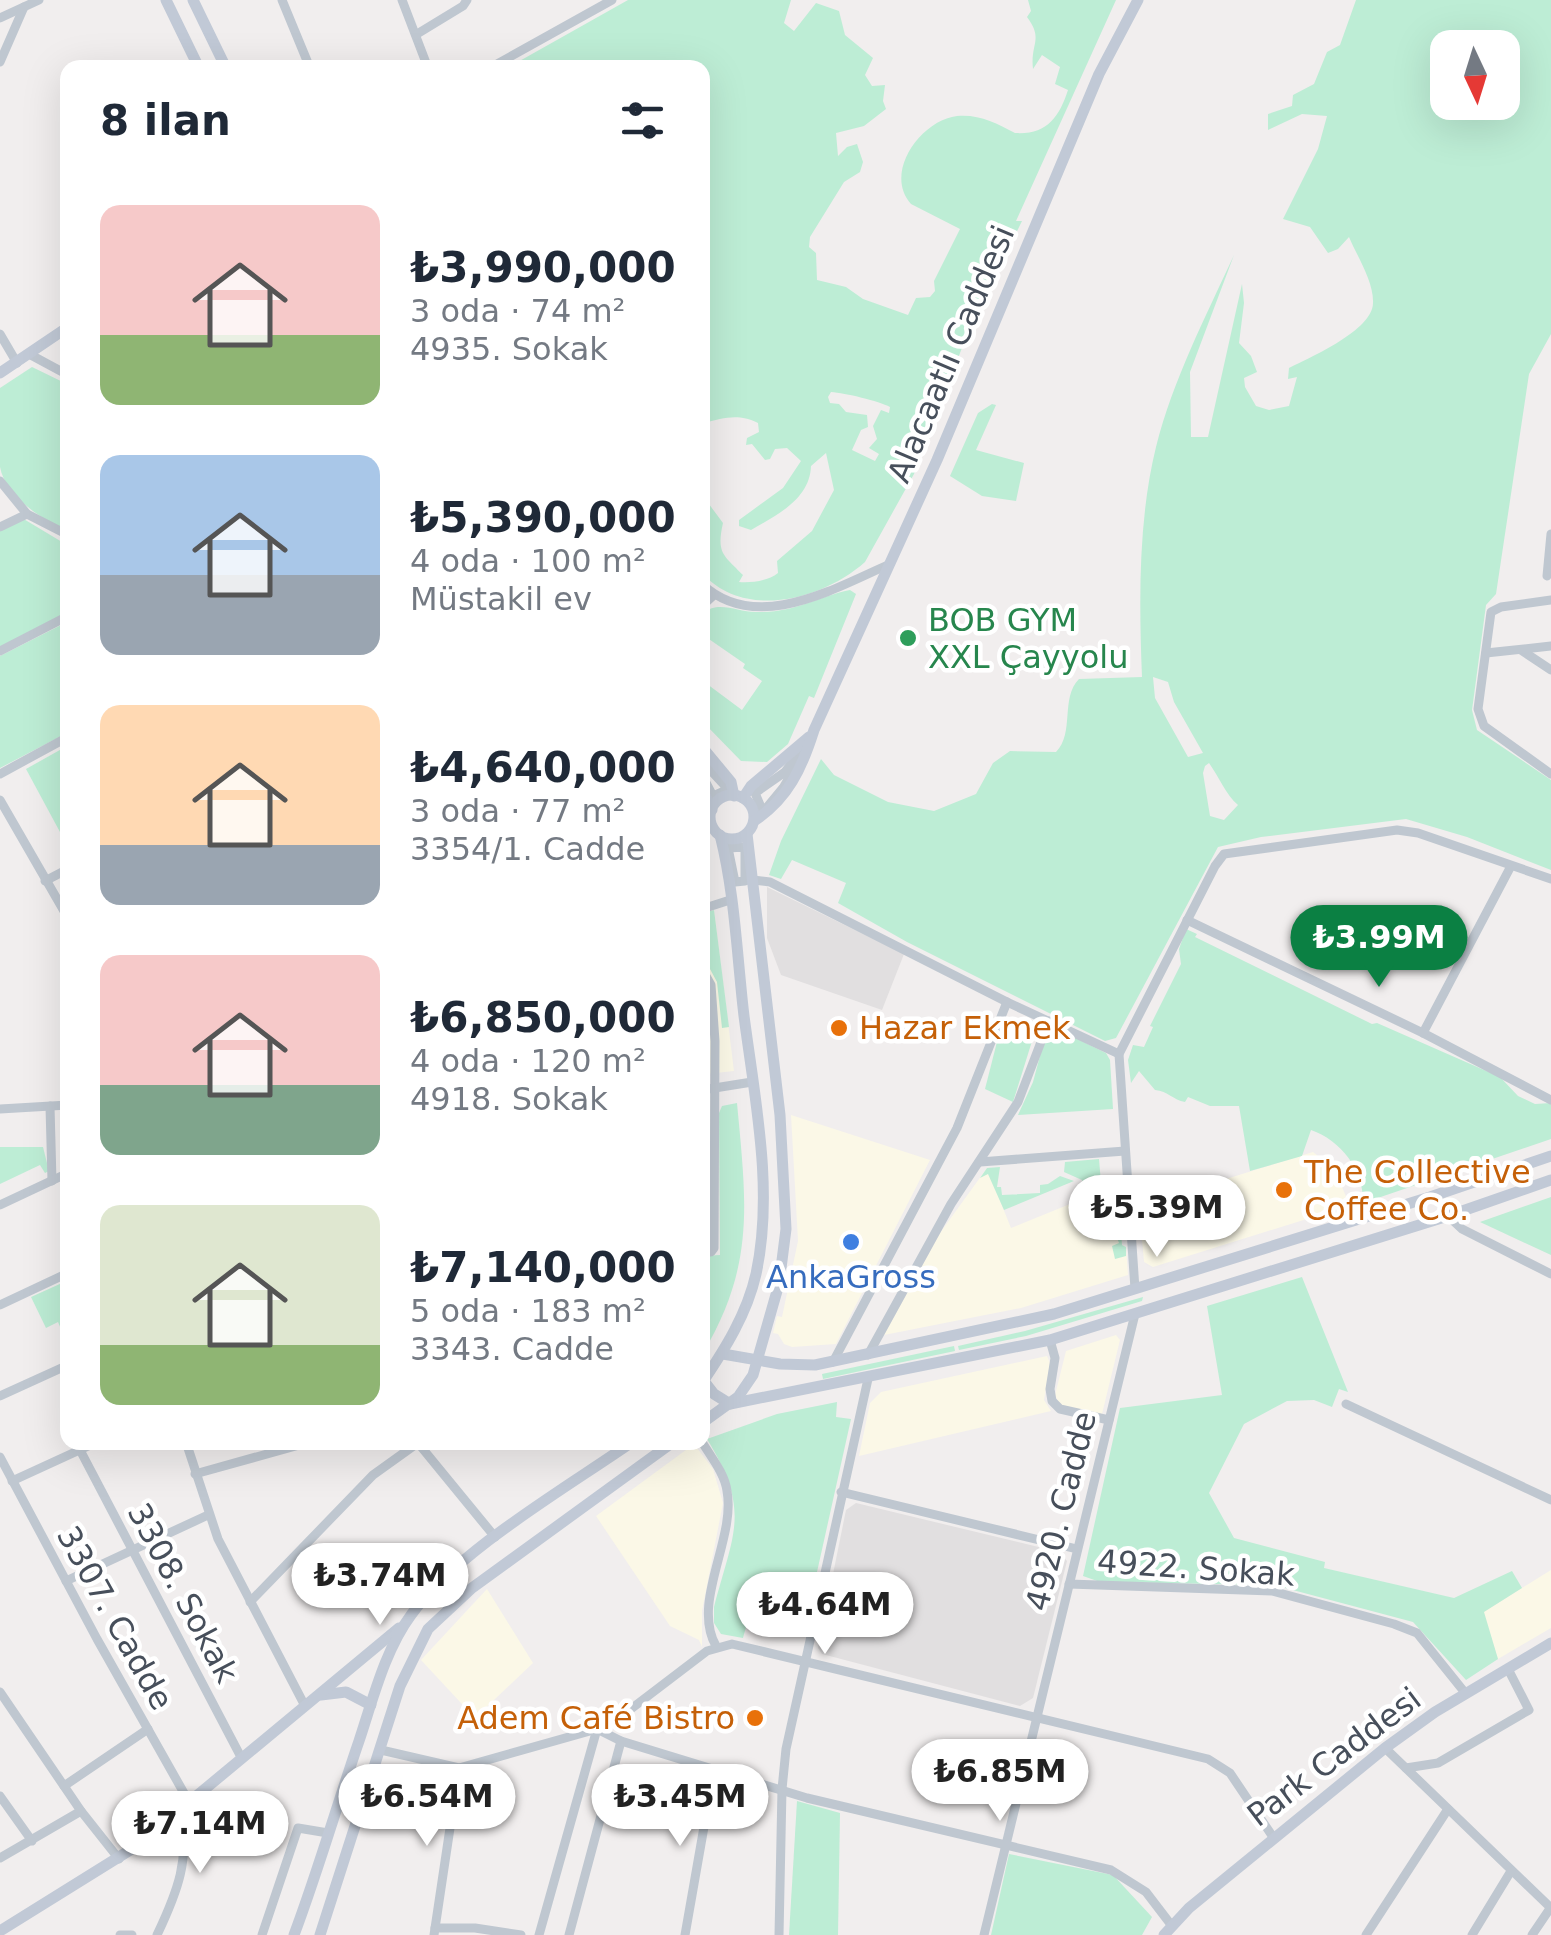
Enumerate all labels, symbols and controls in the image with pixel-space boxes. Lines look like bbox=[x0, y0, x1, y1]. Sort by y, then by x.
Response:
north arrow bbox=[1430, 30, 1520, 120]
map controls bbox=[1430, 30, 1520, 120]
icon: filters bbox=[615, 93, 670, 148]
text: 8 ilan bbox=[100, 96, 231, 145]
street label: Alacaatlı Caddesi bbox=[880, 220, 1022, 488]
text: ₺3,990,000 bbox=[410, 243, 676, 292]
icon: home bbox=[180, 245, 300, 365]
text: 3 oda · 74 m² bbox=[410, 292, 625, 330]
text: 4935. Sokak bbox=[410, 330, 608, 368]
text: ₺5,390,000 bbox=[410, 493, 676, 542]
icon: home bbox=[180, 495, 300, 615]
text: 4 oda · 100 m² bbox=[410, 542, 646, 580]
text: Müstakil ev bbox=[410, 580, 592, 618]
place label: BOB GYM XXL Çayyolu bbox=[928, 601, 1128, 676]
marker: BOB GYM XXL Çayyolu bbox=[897, 627, 919, 649]
text: ₺4,640,000 bbox=[410, 743, 676, 792]
icon: home bbox=[180, 745, 300, 865]
text: 3 oda · 77 m² bbox=[410, 792, 625, 830]
text: 3354/1. Cadde bbox=[410, 830, 645, 868]
pin: ₺3.99M bbox=[1298, 905, 1460, 990]
text: ₺3.99M bbox=[1312, 918, 1446, 956]
text: ₺6,850,000 bbox=[410, 993, 676, 1042]
icon: home bbox=[180, 995, 300, 1115]
place label: Hazar Ekmek bbox=[859, 1009, 1071, 1047]
marker: Hazar Ekmek bbox=[828, 1017, 850, 1039]
text: 4 oda · 120 m² bbox=[410, 1042, 646, 1080]
text: 4918. Sokak bbox=[410, 1080, 608, 1118]
place label: The Collective Coffee Co. bbox=[1303, 1153, 1531, 1228]
pin: ₺5.39M bbox=[1076, 1175, 1238, 1260]
marker: The Collective Coffee Co. bbox=[1273, 1179, 1295, 1201]
text: ₺5.39M bbox=[1090, 1188, 1224, 1226]
marker: AnkaGross bbox=[840, 1231, 862, 1253]
text: ₺7,140,000 bbox=[410, 1243, 676, 1292]
icon: home bbox=[180, 1245, 300, 1365]
place label: AnkaGross bbox=[766, 1258, 936, 1296]
text: 5 oda · 183 m² bbox=[410, 1292, 646, 1330]
text: 3343. Cadde bbox=[410, 1330, 614, 1368]
street label: 4920. Cadde bbox=[1018, 1407, 1104, 1615]
street label: 3308. Sokak bbox=[120, 1497, 246, 1690]
street label: 3307. Cadde bbox=[49, 1520, 181, 1716]
street label: 4922. Sokak bbox=[1096, 1542, 1296, 1594]
pin: ₺3.74M bbox=[299, 1543, 461, 1628]
text: ₺3.74M bbox=[313, 1556, 447, 1594]
pin: ₺4.64M bbox=[744, 1572, 906, 1657]
text: ₺4.64M bbox=[758, 1585, 892, 1623]
street label: Park Caddesi bbox=[1240, 1679, 1428, 1835]
place label: Adem Café Bistro bbox=[457, 1699, 735, 1737]
marker: Adem Café Bistro bbox=[744, 1707, 766, 1729]
pin: ₺6.85M bbox=[919, 1739, 1081, 1824]
text: ₺6.85M bbox=[933, 1752, 1067, 1790]
pin: ₺6.54M bbox=[346, 1764, 508, 1849]
pin: ₺3.45M bbox=[599, 1764, 761, 1849]
text: ₺6.54M bbox=[360, 1777, 494, 1815]
text: ₺3.45M bbox=[613, 1777, 747, 1815]
pin: ₺7.14M bbox=[119, 1791, 281, 1876]
text: ₺7.14M bbox=[133, 1804, 267, 1842]

